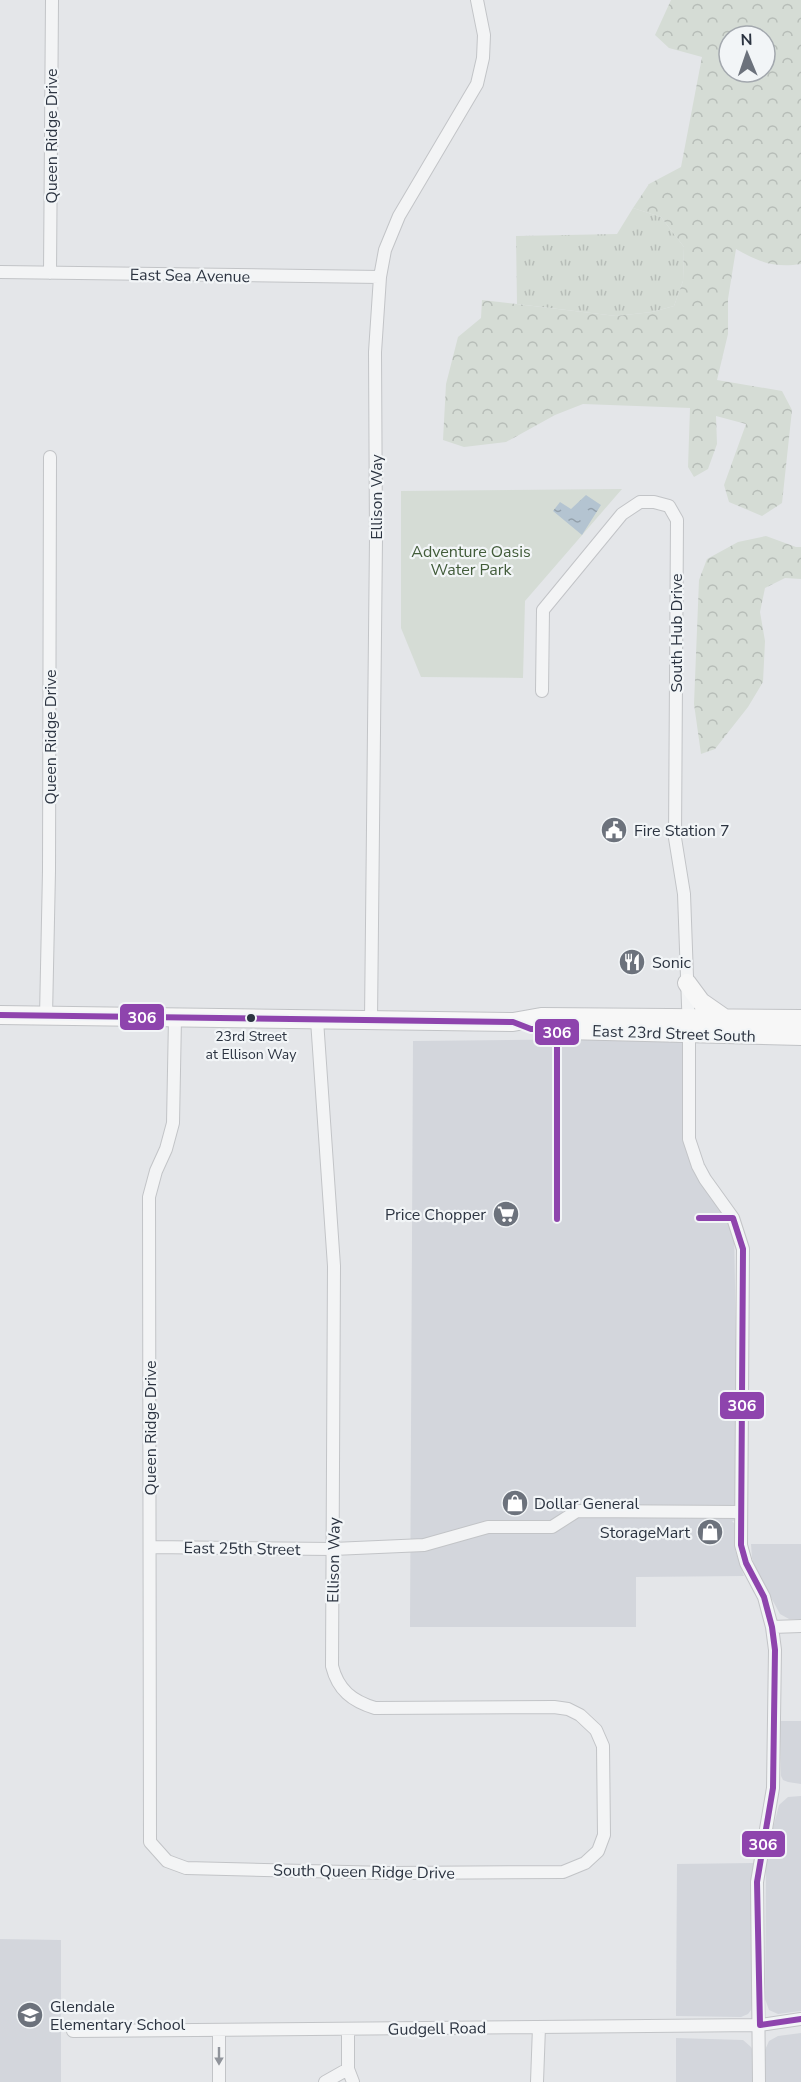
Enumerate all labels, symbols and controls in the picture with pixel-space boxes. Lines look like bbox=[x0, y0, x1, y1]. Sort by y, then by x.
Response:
north arrow bbox=[717, 24, 777, 84]
text: N bbox=[740, 29, 753, 51]
street label: Queen Ridge Drive bbox=[41, 68, 63, 204]
street label: East Sea Avenue bbox=[130, 264, 250, 288]
street label: Ellison Way bbox=[366, 453, 388, 540]
park label: Adventure Oasis Water Park bbox=[411, 541, 531, 581]
street label: South Hub Drive bbox=[666, 573, 688, 693]
street label: Queen Ridge Drive bbox=[40, 669, 62, 805]
public building icon: Fire Station 7 bbox=[599, 815, 629, 845]
place label: Fire Station 7 bbox=[634, 820, 730, 842]
restaurant icon: Sonic bbox=[617, 947, 647, 977]
place label: Sonic bbox=[652, 952, 692, 974]
line badge: 306 bbox=[119, 1003, 165, 1031]
text: 306 bbox=[128, 1007, 156, 1029]
marker: 23rd Street at Ellison Way bbox=[245, 1012, 257, 1024]
line badge: 306 bbox=[534, 1018, 580, 1046]
street label: East 23rd Street South bbox=[592, 1020, 756, 1048]
text: 306 bbox=[543, 1022, 571, 1044]
place label: 23rd Street at Ellison Way bbox=[206, 1027, 297, 1064]
supermarket icon: Price Chopper bbox=[491, 1199, 521, 1229]
place label: Price Chopper bbox=[385, 1204, 486, 1226]
street label: Queen Ridge Drive bbox=[140, 1360, 162, 1496]
line badge: 306 bbox=[719, 1391, 765, 1420]
text: 306 bbox=[728, 1395, 756, 1417]
shop icon: Dollar General bbox=[500, 1488, 530, 1518]
place label: Dollar General bbox=[534, 1493, 639, 1515]
street label: Ellison Way bbox=[322, 1516, 346, 1603]
shop icon: StorageMart bbox=[695, 1517, 725, 1547]
place label: StorageMart bbox=[600, 1522, 690, 1544]
street label: East 25th Street bbox=[183, 1537, 301, 1561]
line badge: 306 bbox=[741, 1830, 786, 1858]
text: 306 bbox=[749, 1834, 777, 1856]
street label: South Queen Ridge Drive bbox=[273, 1859, 455, 1885]
place label: Glendale Elementary School bbox=[50, 1996, 186, 2036]
school or university icon: Glendale Elementary School bbox=[15, 2000, 45, 2030]
street label: Gudgell Road bbox=[388, 2017, 487, 2041]
one-way arrow bbox=[214, 2046, 224, 2065]

